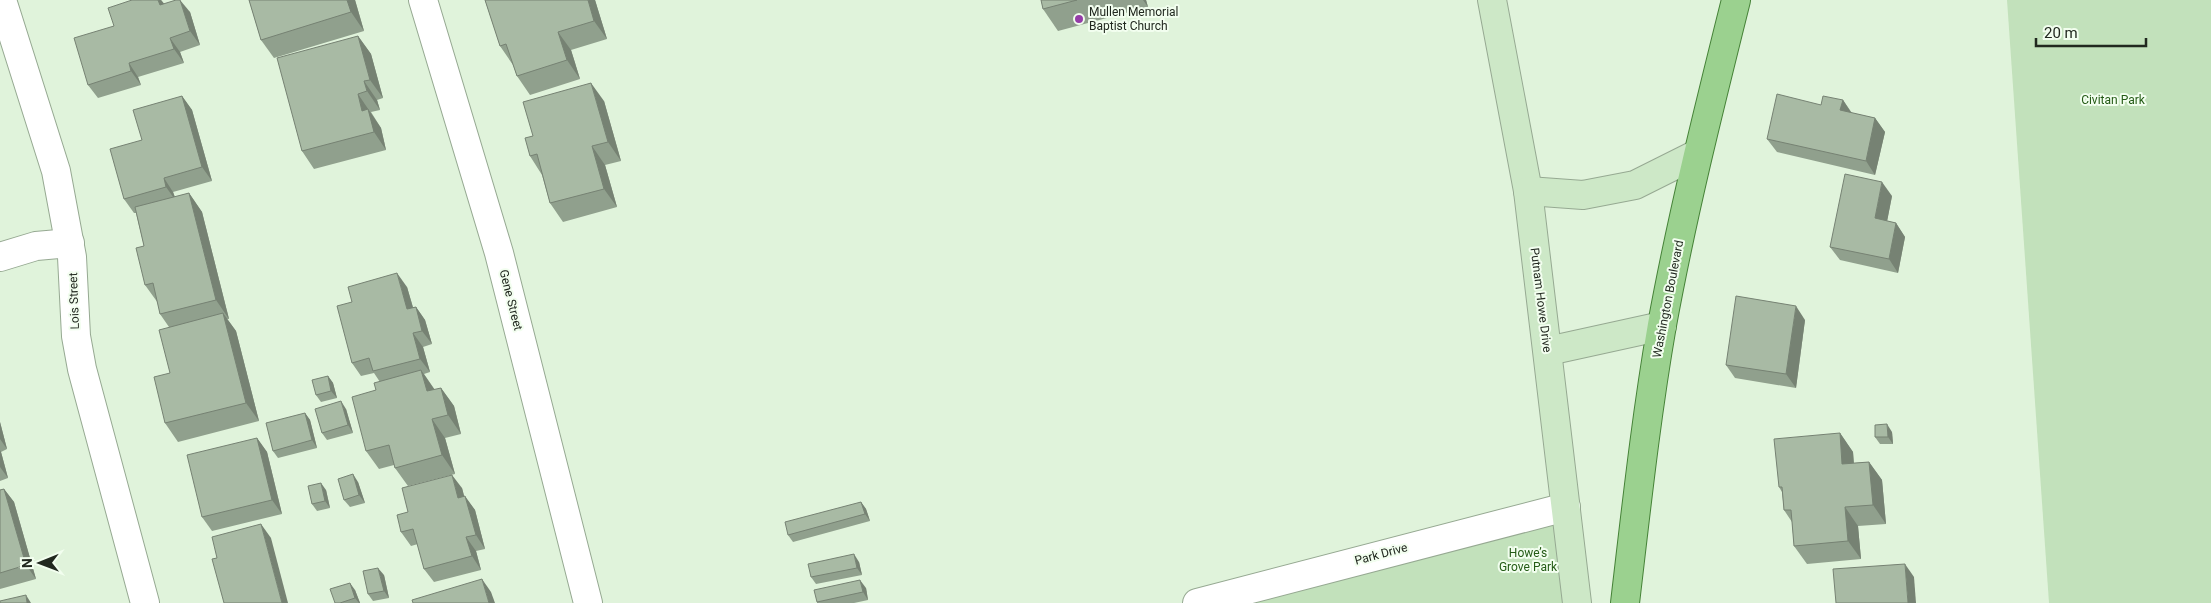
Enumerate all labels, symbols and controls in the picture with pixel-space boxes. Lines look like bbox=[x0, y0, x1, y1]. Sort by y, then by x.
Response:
place label: Mullen Memorial Baptist Church bbox=[1089, 5, 1179, 33]
marker: Mullen Memorial Baptist Church bbox=[1073, 13, 1085, 25]
scale bar bbox=[2036, 15, 2146, 47]
text: 20 m bbox=[2044, 24, 2078, 42]
park label: Civitan Park bbox=[2081, 93, 2146, 107]
street label: Washington Boulevard bbox=[1650, 239, 1686, 359]
street label: Putnam Howe Drive bbox=[1528, 247, 1554, 353]
street label: Gene Street bbox=[497, 268, 525, 332]
street label: Lois Street bbox=[66, 272, 82, 330]
north arrow bbox=[15, 538, 65, 588]
street label: Park Drive bbox=[1353, 540, 1409, 568]
park label: Howe’s Grove Park bbox=[1499, 546, 1558, 574]
text: N bbox=[19, 558, 35, 568]

